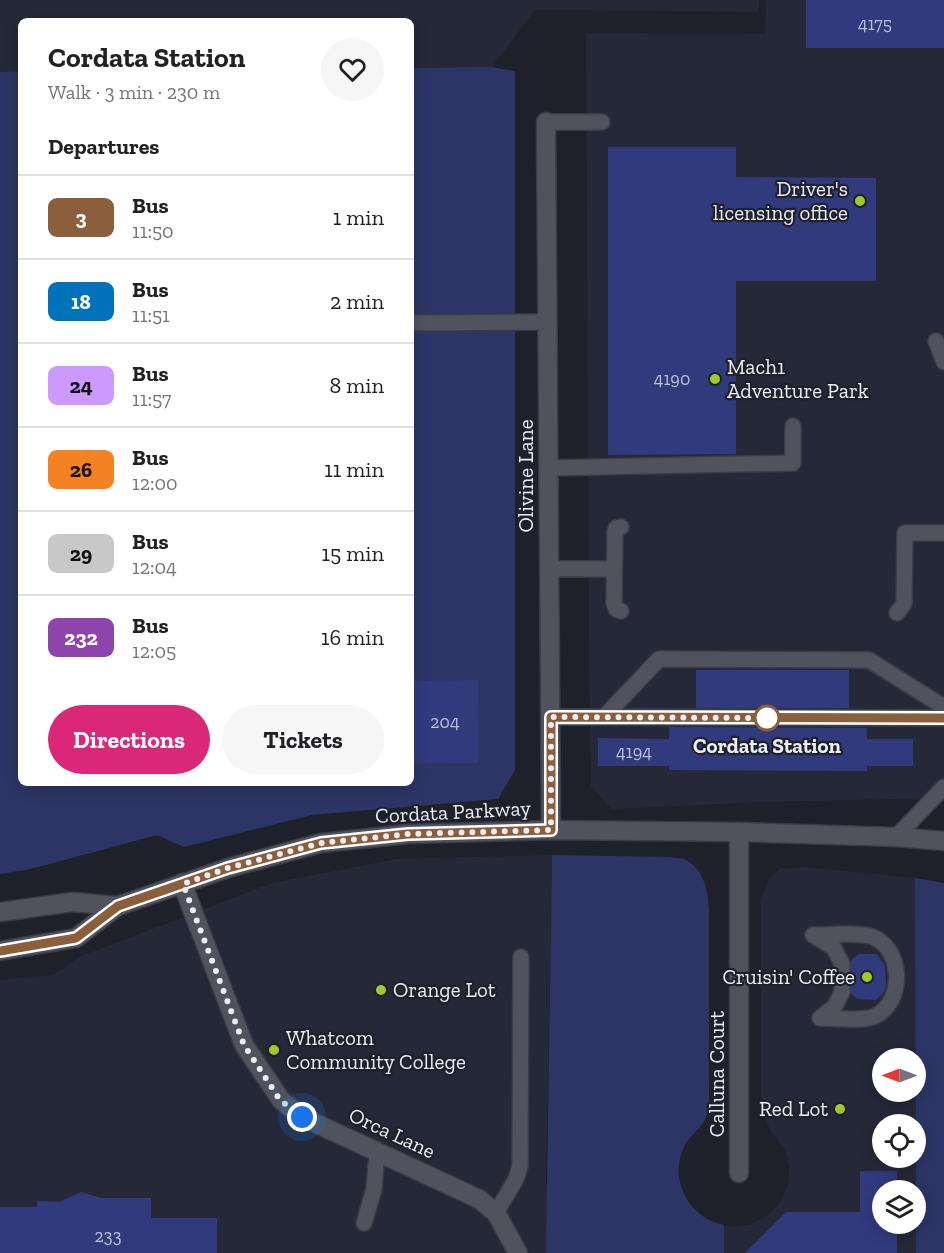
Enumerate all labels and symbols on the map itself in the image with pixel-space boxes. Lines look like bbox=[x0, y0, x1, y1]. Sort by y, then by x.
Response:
house number: 4175 bbox=[858, 13, 892, 35]
place label: Driver's licensing office bbox=[713, 176, 848, 225]
marker: Driver's licensing office bbox=[853, 194, 867, 208]
place label: Mach1 Adventure Park bbox=[727, 354, 869, 403]
house number: 4190 bbox=[654, 368, 690, 390]
marker: Mach1 Adventure Park bbox=[708, 372, 722, 386]
street label: Olivine Lane bbox=[513, 419, 538, 532]
marker: Cordata Station bbox=[754, 705, 780, 731]
house number: 204 bbox=[430, 711, 460, 733]
place label: Cordata Station bbox=[693, 733, 842, 758]
house number: 4194 bbox=[616, 741, 652, 763]
street label: Cordata Parkway bbox=[375, 795, 532, 828]
place label: Cruisin' Coffee bbox=[723, 964, 855, 989]
marker: Cruisin' Coffee bbox=[860, 970, 874, 984]
place label: Orange Lot bbox=[393, 977, 496, 1002]
marker: Orange Lot bbox=[374, 983, 388, 997]
street label: Calluna Court bbox=[704, 1011, 729, 1137]
place label: Whatcom Community College bbox=[286, 1025, 466, 1074]
marker: Whatcom Community College bbox=[267, 1043, 281, 1057]
north arrow bbox=[872, 1048, 926, 1102]
place label: Red Lot bbox=[759, 1096, 828, 1121]
your location bbox=[287, 1102, 317, 1132]
street label: Orca Lane bbox=[345, 1102, 439, 1163]
marker: Red Lot bbox=[833, 1102, 847, 1116]
house number: 233 bbox=[95, 1225, 122, 1247]

